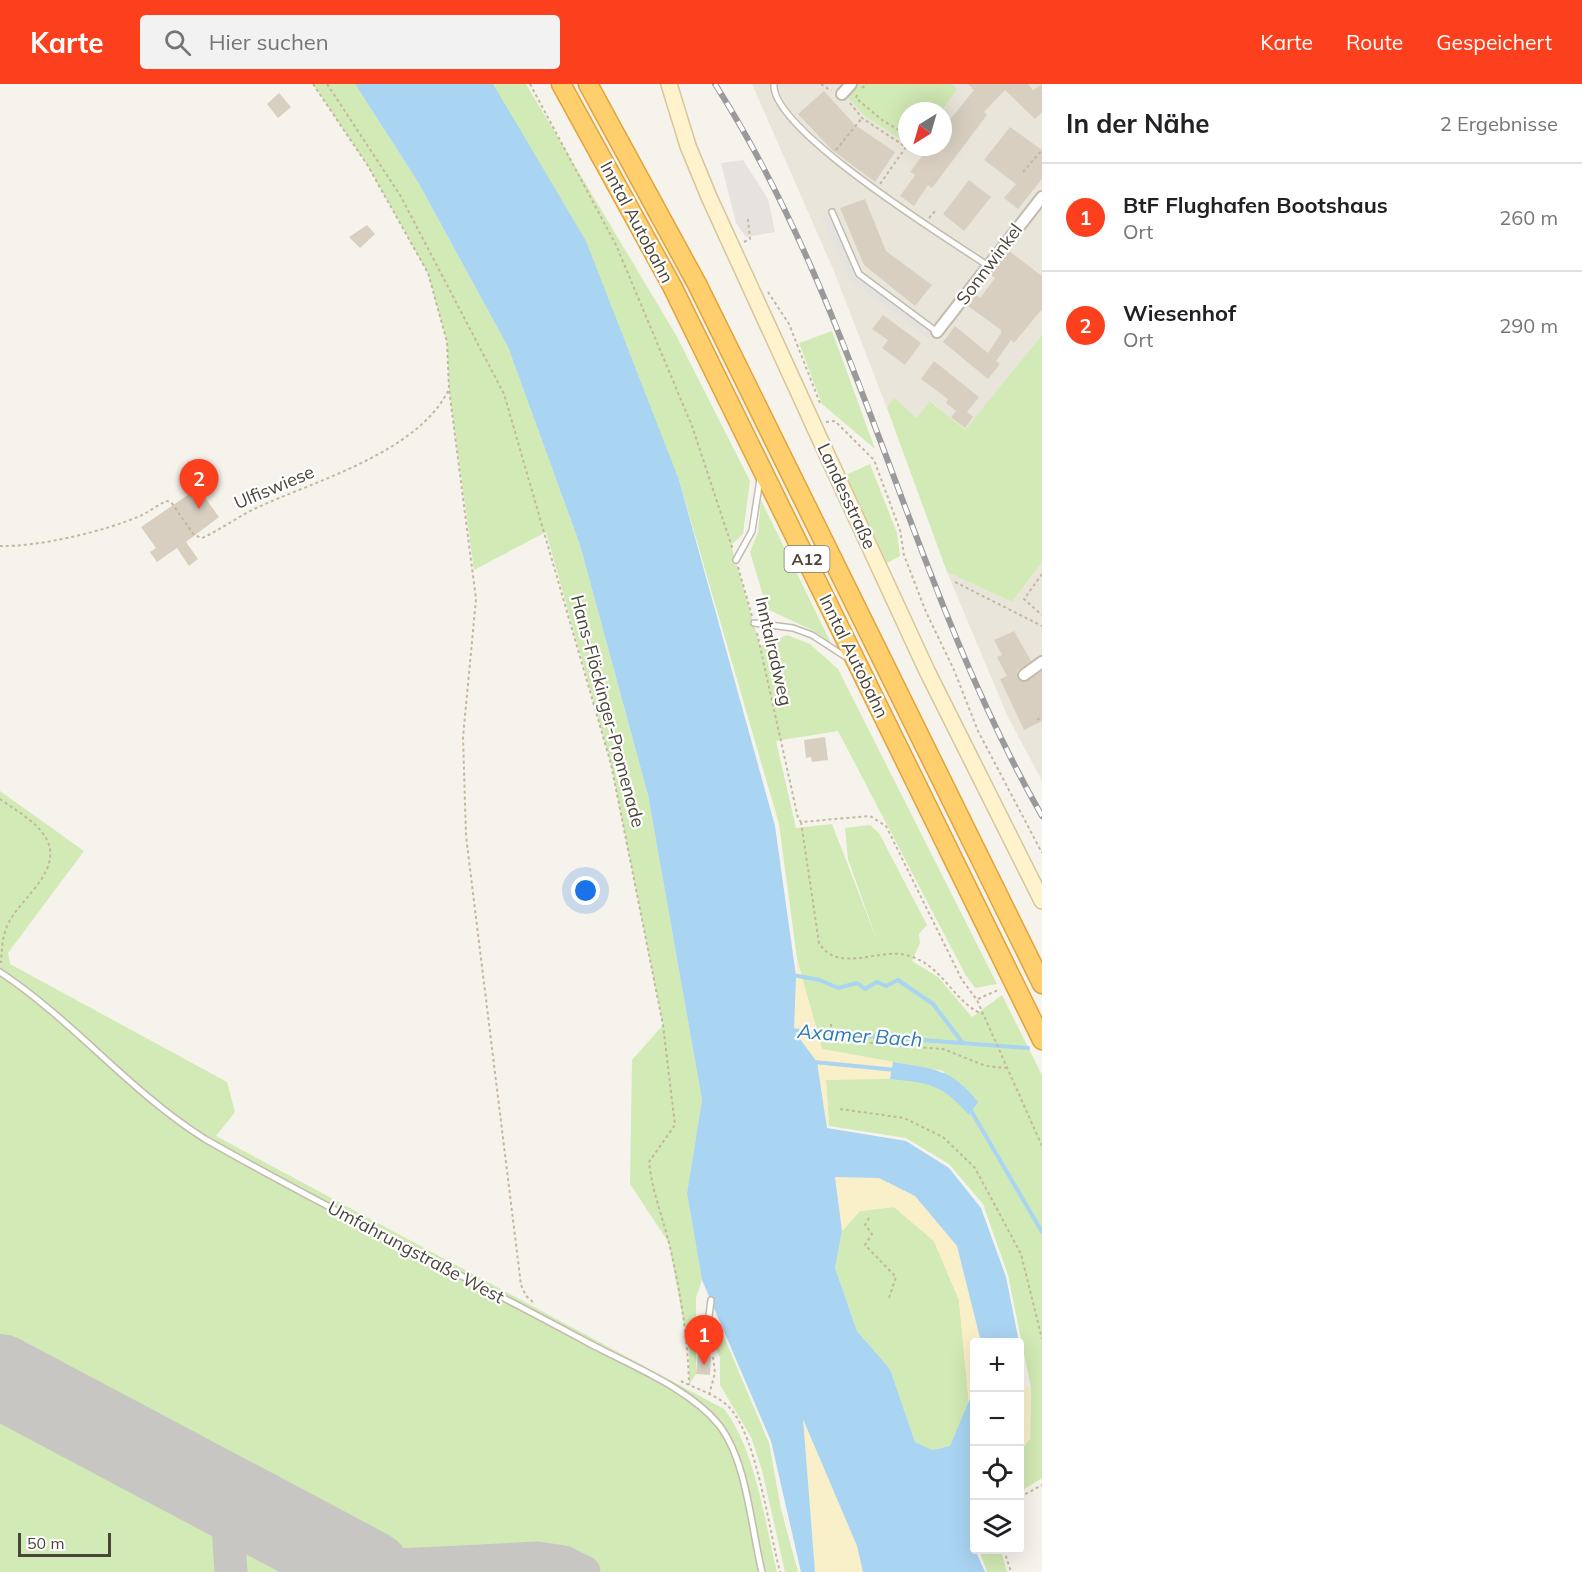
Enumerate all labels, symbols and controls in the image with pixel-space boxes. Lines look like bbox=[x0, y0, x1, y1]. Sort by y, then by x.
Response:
search box bbox=[140, 15, 560, 69]
text: Karte bbox=[30, 25, 104, 60]
icon: search bbox=[161, 26, 194, 59]
text: Hier suchen bbox=[209, 28, 329, 56]
text: Karte bbox=[1260, 29, 1313, 55]
text: Route bbox=[1346, 29, 1403, 55]
text: Gespeichert bbox=[1436, 29, 1552, 55]
north arrow bbox=[898, 102, 952, 156]
text: In der Nähe bbox=[1066, 107, 1210, 140]
text: 2 Ergebnisse bbox=[1440, 111, 1558, 136]
street label: Inntal Autobahn bbox=[595, 157, 679, 287]
text: BtF Flughafen Bootshaus bbox=[1123, 191, 1388, 219]
text: 1 bbox=[1080, 205, 1092, 230]
text: 260 m bbox=[1499, 205, 1558, 230]
street label: Sonnwinkel bbox=[951, 219, 1027, 309]
text: Ort bbox=[1123, 219, 1153, 244]
text: Wiesenhof bbox=[1123, 299, 1236, 327]
text: 2 bbox=[1080, 313, 1092, 338]
text: 290 m bbox=[1499, 313, 1558, 338]
text: Ort bbox=[1123, 327, 1153, 352]
street label: Landesstraße bbox=[812, 439, 882, 553]
pin: 2 bbox=[180, 460, 218, 509]
street label: Ulfiswiese bbox=[230, 460, 318, 514]
road number: A12 bbox=[784, 546, 830, 572]
street label: Inntal Autobahn bbox=[814, 590, 894, 722]
street label: Hans-Flöckinger-Promenade bbox=[566, 592, 650, 830]
street label: Inntalradweg bbox=[750, 594, 798, 708]
your location bbox=[571, 876, 600, 905]
water label: Axamer Bach bbox=[796, 1018, 923, 1052]
street label: Umfahrungstraße West bbox=[324, 1196, 508, 1308]
pin: 1 bbox=[684, 1316, 724, 1365]
map controls bbox=[970, 1338, 1024, 1554]
button: + bbox=[970, 1338, 1024, 1392]
button: − bbox=[970, 1392, 1024, 1446]
button: locate bbox=[970, 1446, 1024, 1500]
button: layers bbox=[970, 1500, 1024, 1554]
scale bar bbox=[18, 1530, 111, 1558]
text: 50 m bbox=[27, 1533, 64, 1553]

